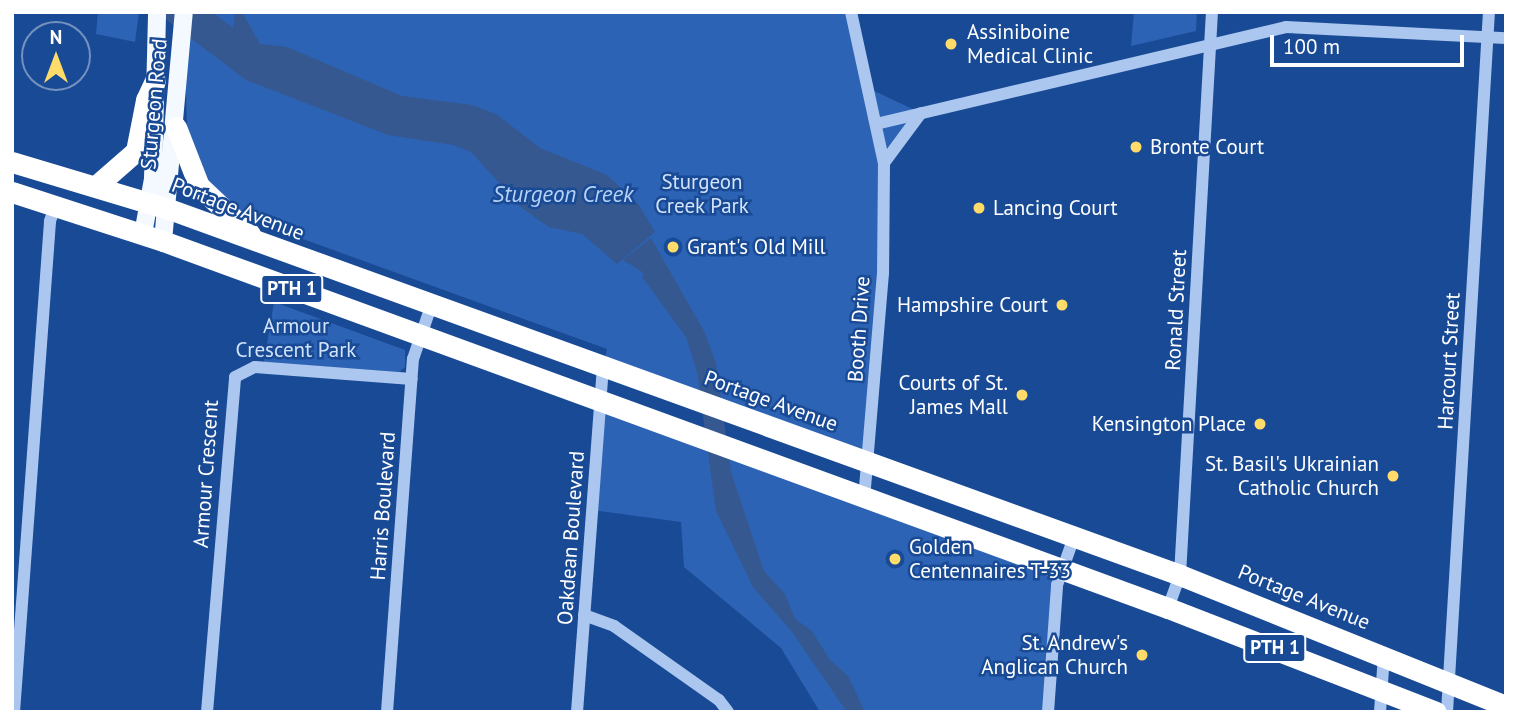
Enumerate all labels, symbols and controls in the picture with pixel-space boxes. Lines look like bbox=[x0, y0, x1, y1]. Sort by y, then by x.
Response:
place label: Assiniboine Medical Clinic bbox=[967, 19, 1093, 69]
north arrow bbox=[21, 21, 91, 91]
scale bar bbox=[1273, 21, 1467, 65]
text: N bbox=[50, 25, 62, 49]
text: 100 m bbox=[1283, 33, 1340, 60]
marker: Assiniboine Medical Clinic bbox=[941, 34, 961, 54]
street label: Sturgeon Road bbox=[136, 38, 172, 170]
place label: Bronte Court bbox=[1150, 134, 1264, 160]
marker: Bronte Court bbox=[1128, 139, 1144, 155]
park label: Sturgeon Creek Park bbox=[655, 169, 749, 219]
street label: Portage Avenue bbox=[168, 172, 308, 246]
water label: Sturgeon Creek bbox=[493, 180, 633, 208]
place label: Lancing Court bbox=[993, 195, 1118, 221]
marker: Lancing Court bbox=[971, 200, 987, 216]
place label: Grant's Old Mill bbox=[687, 234, 826, 260]
marker: Grant's Old Mill bbox=[665, 239, 681, 255]
street label: Ronald Street bbox=[1160, 249, 1192, 371]
road number: PTH 1 bbox=[259, 274, 325, 304]
street label: Booth Drive bbox=[843, 275, 875, 383]
place label: Hampshire Court bbox=[897, 292, 1048, 318]
street label: Harcourt Street bbox=[1433, 292, 1465, 430]
marker: Hampshire Court bbox=[1054, 297, 1070, 313]
park label: Armour Crescent Park bbox=[236, 313, 356, 363]
street label: Portage Avenue bbox=[701, 365, 841, 437]
place label: Courts of St. James Mall bbox=[898, 370, 1008, 420]
marker: Courts of St. James Mall bbox=[1014, 387, 1030, 403]
street label: Armour Crescent bbox=[188, 399, 224, 549]
place label: Kensington Place bbox=[1092, 411, 1246, 437]
marker: Kensington Place bbox=[1252, 416, 1268, 432]
street label: Harris Boulevard bbox=[365, 431, 401, 581]
street label: Oakdean Boulevard bbox=[552, 450, 590, 626]
place label: St. Basil's Ukrainian Catholic Church bbox=[1203, 451, 1379, 501]
marker: St. Basil's Ukrainian Catholic Church bbox=[1385, 468, 1401, 484]
place label: Golden Centennaires T-33 bbox=[909, 534, 1072, 584]
marker: Golden Centennaires T-33 bbox=[887, 551, 903, 567]
street label: Portage Avenue bbox=[1234, 559, 1374, 635]
place label: St. Andrew's Anglican Church bbox=[981, 630, 1128, 680]
road number: PTH 1 bbox=[1242, 632, 1308, 664]
marker: St. Andrew's Anglican Church bbox=[1134, 647, 1150, 663]

